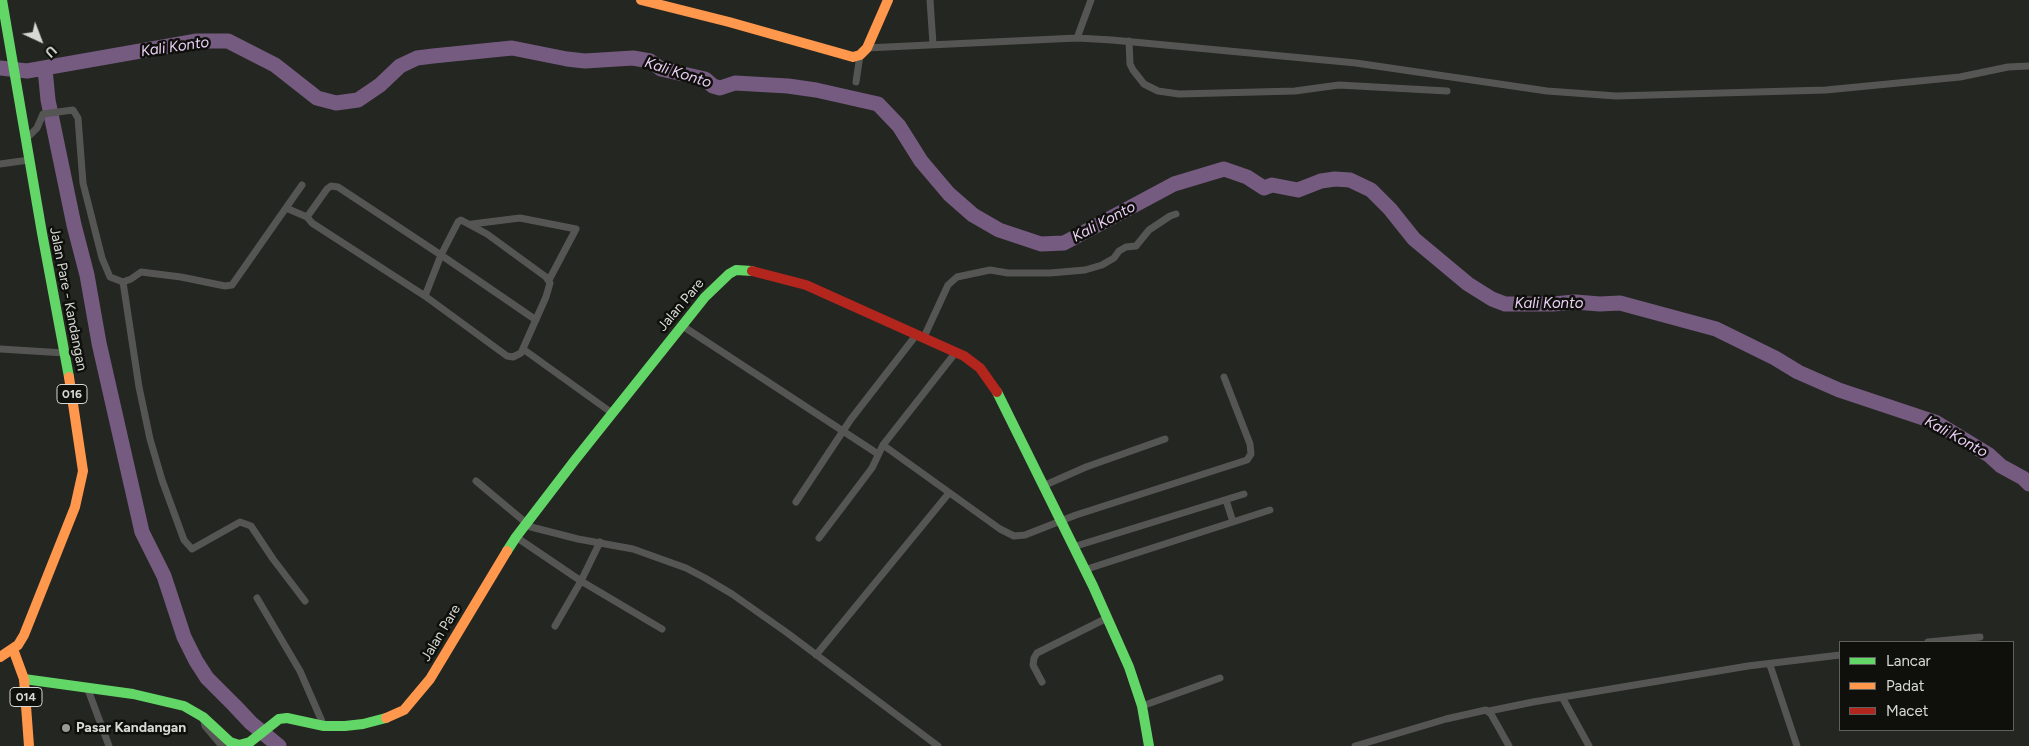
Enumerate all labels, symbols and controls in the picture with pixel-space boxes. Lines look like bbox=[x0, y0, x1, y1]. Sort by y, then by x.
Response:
north arrow bbox=[15, 15, 65, 65]
water label: Kali Konto bbox=[140, 33, 210, 61]
text: U bbox=[41, 42, 60, 61]
water label: Kali Konto bbox=[642, 54, 714, 92]
water label: Kali Konto bbox=[1069, 198, 1139, 246]
street label: Jalan Pare - Kandangan bbox=[46, 226, 90, 372]
street label: Jalan Pare bbox=[654, 275, 708, 335]
water label: Kali Konto bbox=[1515, 295, 1583, 313]
road number: 016 bbox=[57, 384, 87, 404]
water label: Kali Konto bbox=[1921, 412, 1991, 462]
street label: Jalan Pare bbox=[417, 602, 465, 664]
legend bbox=[1839, 641, 2014, 731]
text: Lancar bbox=[1886, 652, 1931, 670]
text: Padat bbox=[1886, 677, 1924, 695]
road number: 014 bbox=[10, 688, 42, 706]
text: Macet bbox=[1886, 702, 1928, 720]
place label: Pasar Kandangan bbox=[76, 720, 186, 736]
marker: Pasar Kandangan bbox=[60, 722, 72, 734]

